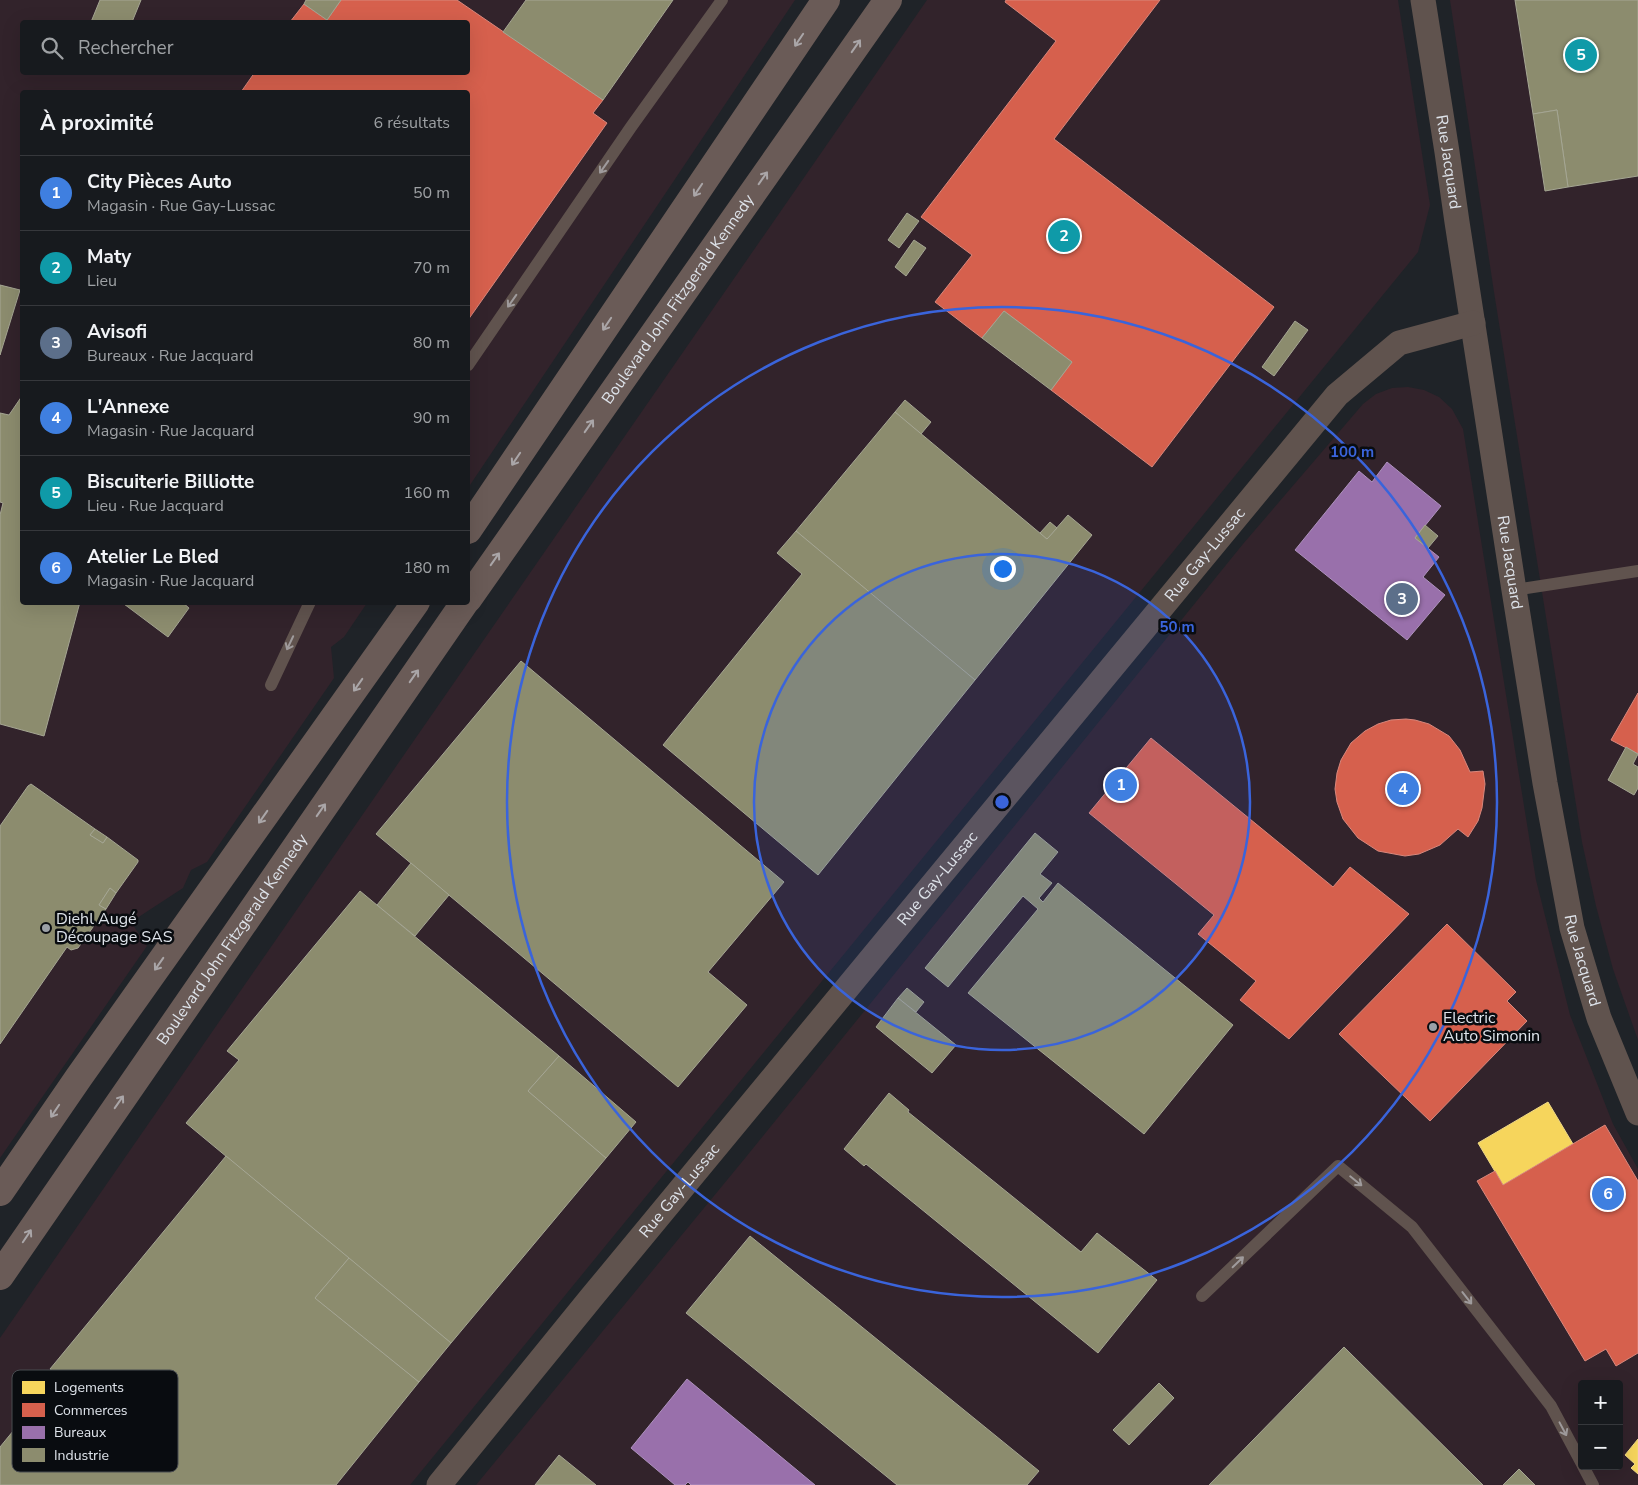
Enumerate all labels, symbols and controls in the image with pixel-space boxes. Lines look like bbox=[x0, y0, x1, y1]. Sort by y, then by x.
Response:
search box bbox=[20, 20, 470, 75]
one-way arrow bbox=[794, 33, 804, 47]
icon: search bbox=[38, 34, 66, 62]
text: Rechercher bbox=[78, 35, 173, 61]
pin: 5 bbox=[1565, 36, 1597, 74]
one-way arrow bbox=[851, 39, 861, 53]
text: À proximité bbox=[40, 109, 154, 137]
text: 6 résultats bbox=[374, 112, 450, 134]
street label: Rue Jacquard bbox=[1430, 113, 1466, 211]
one-way arrow bbox=[599, 160, 609, 174]
text: City Pièces Auto bbox=[87, 169, 232, 195]
one-way arrow bbox=[758, 172, 768, 186]
text: 1 bbox=[51, 182, 61, 204]
text: 50 m bbox=[413, 182, 450, 204]
one-way arrow bbox=[693, 182, 703, 196]
street label: Boulevard John Fitzgerald Kennedy bbox=[597, 189, 760, 409]
text: Magasin · Rue Gay-Lussac bbox=[87, 195, 275, 217]
pin: 2 bbox=[1048, 217, 1080, 255]
text: Maty bbox=[87, 244, 131, 270]
text: 2 bbox=[51, 257, 61, 279]
text: 70 m bbox=[413, 257, 450, 279]
text: Lieu bbox=[87, 270, 117, 292]
one-way arrow bbox=[507, 294, 517, 308]
one-way arrow bbox=[602, 317, 612, 331]
text: Avisofi bbox=[87, 319, 147, 345]
text: 3 bbox=[51, 332, 61, 354]
text: 80 m bbox=[413, 332, 450, 354]
text: Bureaux · Rue Jacquard bbox=[87, 345, 254, 367]
text: L'Annexe bbox=[87, 394, 169, 420]
text: 4 bbox=[51, 407, 61, 429]
text: 90 m bbox=[413, 407, 450, 429]
one-way arrow bbox=[584, 419, 594, 433]
text: Magasin · Rue Jacquard bbox=[87, 420, 254, 442]
text: 100 m bbox=[1330, 442, 1374, 462]
one-way arrow bbox=[511, 451, 521, 465]
text: Biscuiterie Billiotte bbox=[87, 469, 254, 495]
text: 5 bbox=[51, 482, 61, 504]
text: 160 m bbox=[403, 482, 450, 504]
text: Lieu · Rue Jacquard bbox=[87, 495, 224, 517]
street label: Rue Gay-Lussac bbox=[1160, 503, 1251, 606]
street label: Rue Jacquard bbox=[1492, 514, 1528, 611]
text: Atelier Le Bled bbox=[87, 544, 219, 570]
one-way arrow bbox=[490, 552, 500, 566]
your location bbox=[990, 556, 1016, 582]
text: 6 bbox=[51, 557, 61, 579]
text: 180 m bbox=[403, 557, 450, 579]
text: Magasin · Rue Jacquard bbox=[87, 570, 254, 592]
pin: 3 bbox=[1386, 580, 1418, 618]
text: 50 m bbox=[1159, 617, 1195, 637]
one-way arrow bbox=[284, 635, 294, 650]
one-way arrow bbox=[409, 670, 419, 684]
one-way arrow bbox=[352, 678, 363, 691]
pin: 1 bbox=[1105, 766, 1137, 804]
pin: 4 bbox=[1387, 770, 1419, 808]
centre of rings bbox=[993, 793, 1011, 811]
one-way arrow bbox=[316, 803, 326, 817]
one-way arrow bbox=[258, 810, 268, 824]
street label: Rue Gay-Lussac bbox=[892, 826, 983, 930]
street label: Boulevard John Fitzgerald Kennedy bbox=[152, 829, 313, 1049]
place label: Diehl Augé Découpage SAS bbox=[56, 908, 173, 948]
street label: Rue Jacquard bbox=[1559, 913, 1606, 1009]
marker: Diehl Augé Découpage SAS bbox=[40, 922, 52, 934]
one-way arrow bbox=[154, 957, 164, 971]
place label: Electric Auto Simonin bbox=[1443, 1007, 1540, 1047]
marker: Electric Auto Simonin bbox=[1427, 1021, 1439, 1033]
one-way arrow bbox=[114, 1095, 124, 1109]
one-way arrow bbox=[50, 1104, 60, 1118]
street label: Rue Gay-Lussac bbox=[634, 1139, 725, 1243]
one-way arrow bbox=[1350, 1175, 1363, 1186]
pin: 6 bbox=[1592, 1175, 1624, 1213]
one-way arrow bbox=[22, 1229, 33, 1243]
one-way arrow bbox=[1231, 1256, 1244, 1268]
one-way arrow bbox=[1462, 1291, 1473, 1304]
legend bbox=[12, 1370, 178, 1472]
text: Logements bbox=[54, 1378, 124, 1397]
map controls bbox=[1578, 1380, 1623, 1470]
button: + bbox=[1578, 1380, 1623, 1425]
text: Commerces bbox=[54, 1401, 128, 1420]
one-way arrow bbox=[1559, 1421, 1568, 1436]
text: Bureaux bbox=[54, 1423, 107, 1442]
button: − bbox=[1578, 1425, 1623, 1470]
text: Industrie bbox=[54, 1446, 109, 1465]

